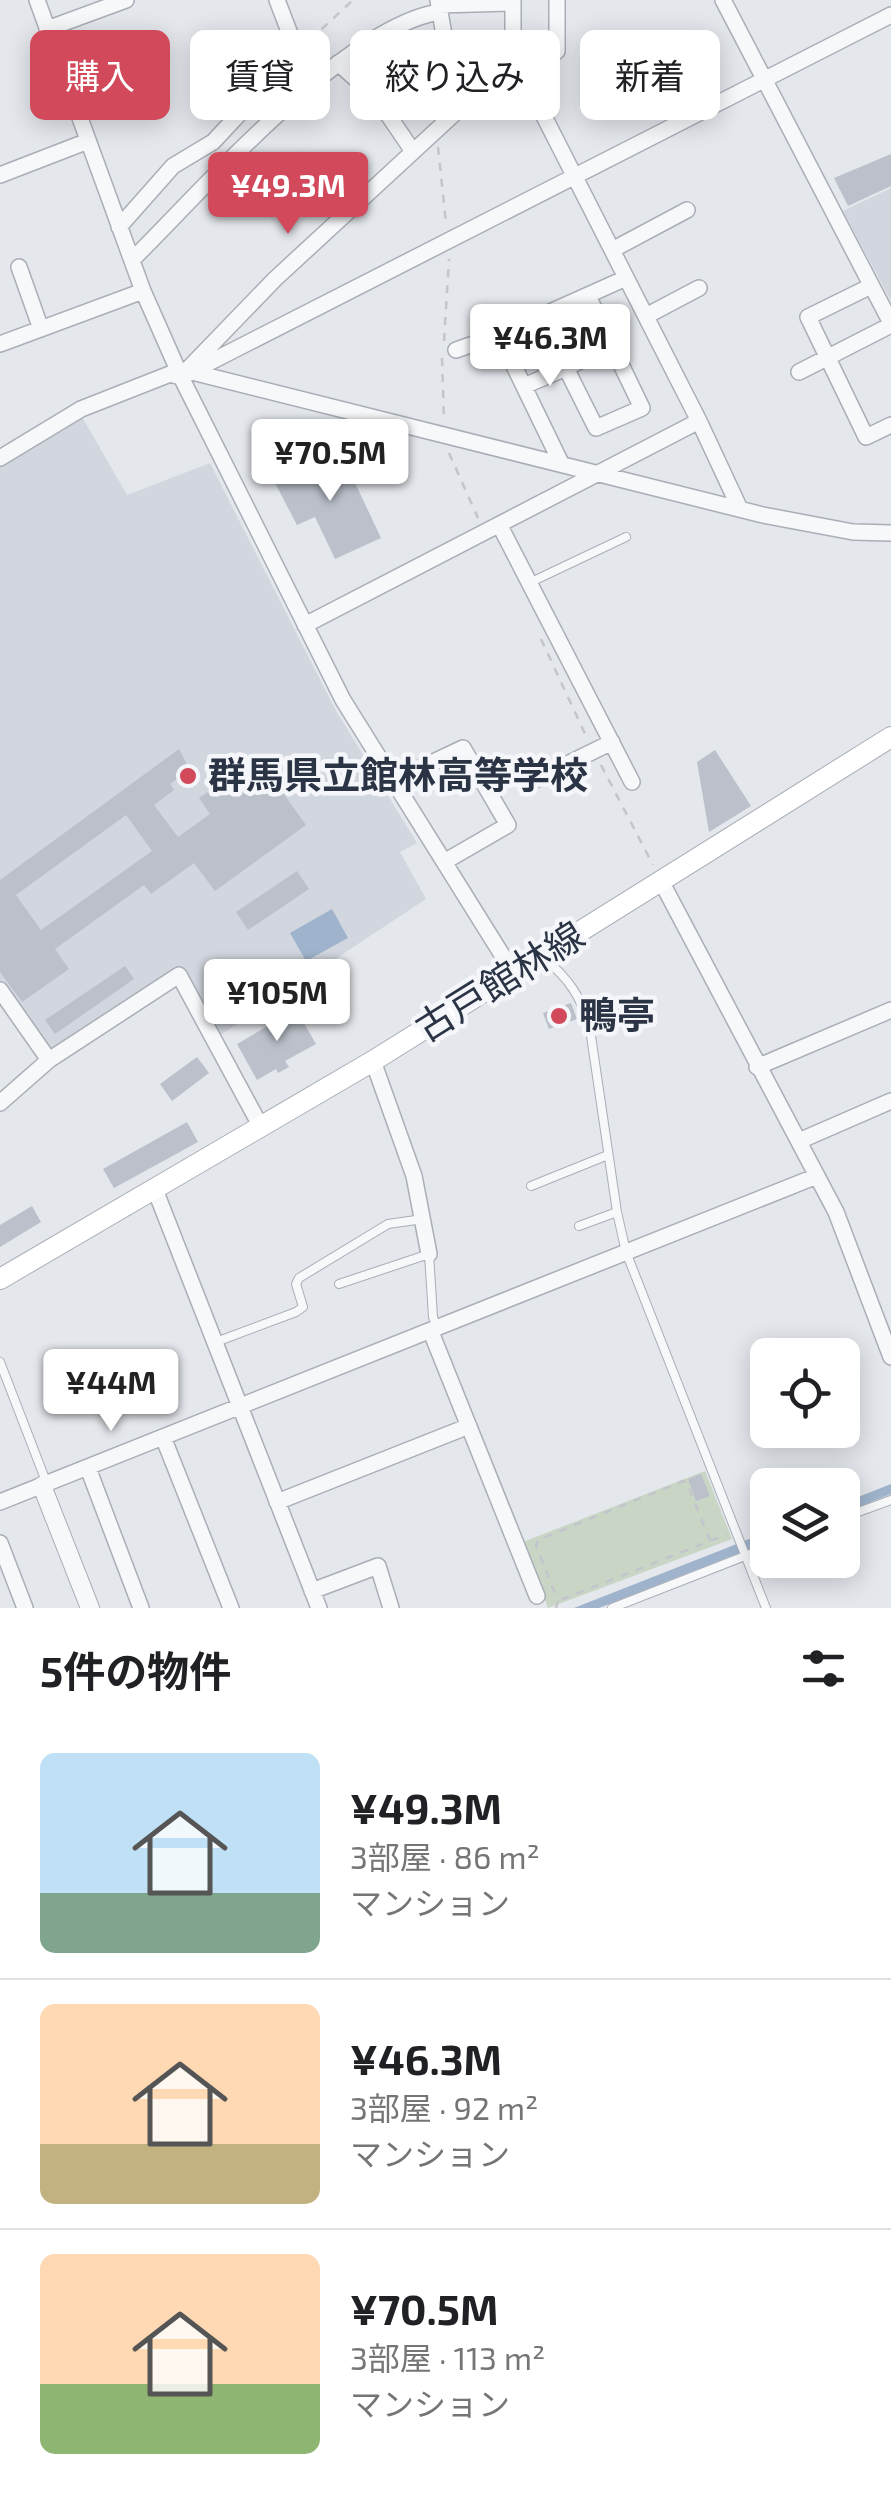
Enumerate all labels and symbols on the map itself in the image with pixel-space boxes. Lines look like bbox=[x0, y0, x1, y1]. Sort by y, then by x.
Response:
pin: ¥49.3M bbox=[207, 152, 369, 237]
pin: ¥46.3M bbox=[469, 304, 631, 389]
pin: ¥70.5M bbox=[249, 419, 411, 504]
place label: 群馬県立館林高等学校 bbox=[208, 751, 588, 797]
marker: 群馬県立館林高等学校 bbox=[177, 765, 199, 787]
street label: 古戸館林線 bbox=[406, 910, 592, 1050]
pin: ¥105M bbox=[207, 959, 347, 1044]
place label: 鴨亭 bbox=[579, 991, 655, 1037]
marker: 鴨亭 bbox=[548, 1005, 570, 1027]
pin: ¥44M bbox=[52, 1349, 170, 1434]

